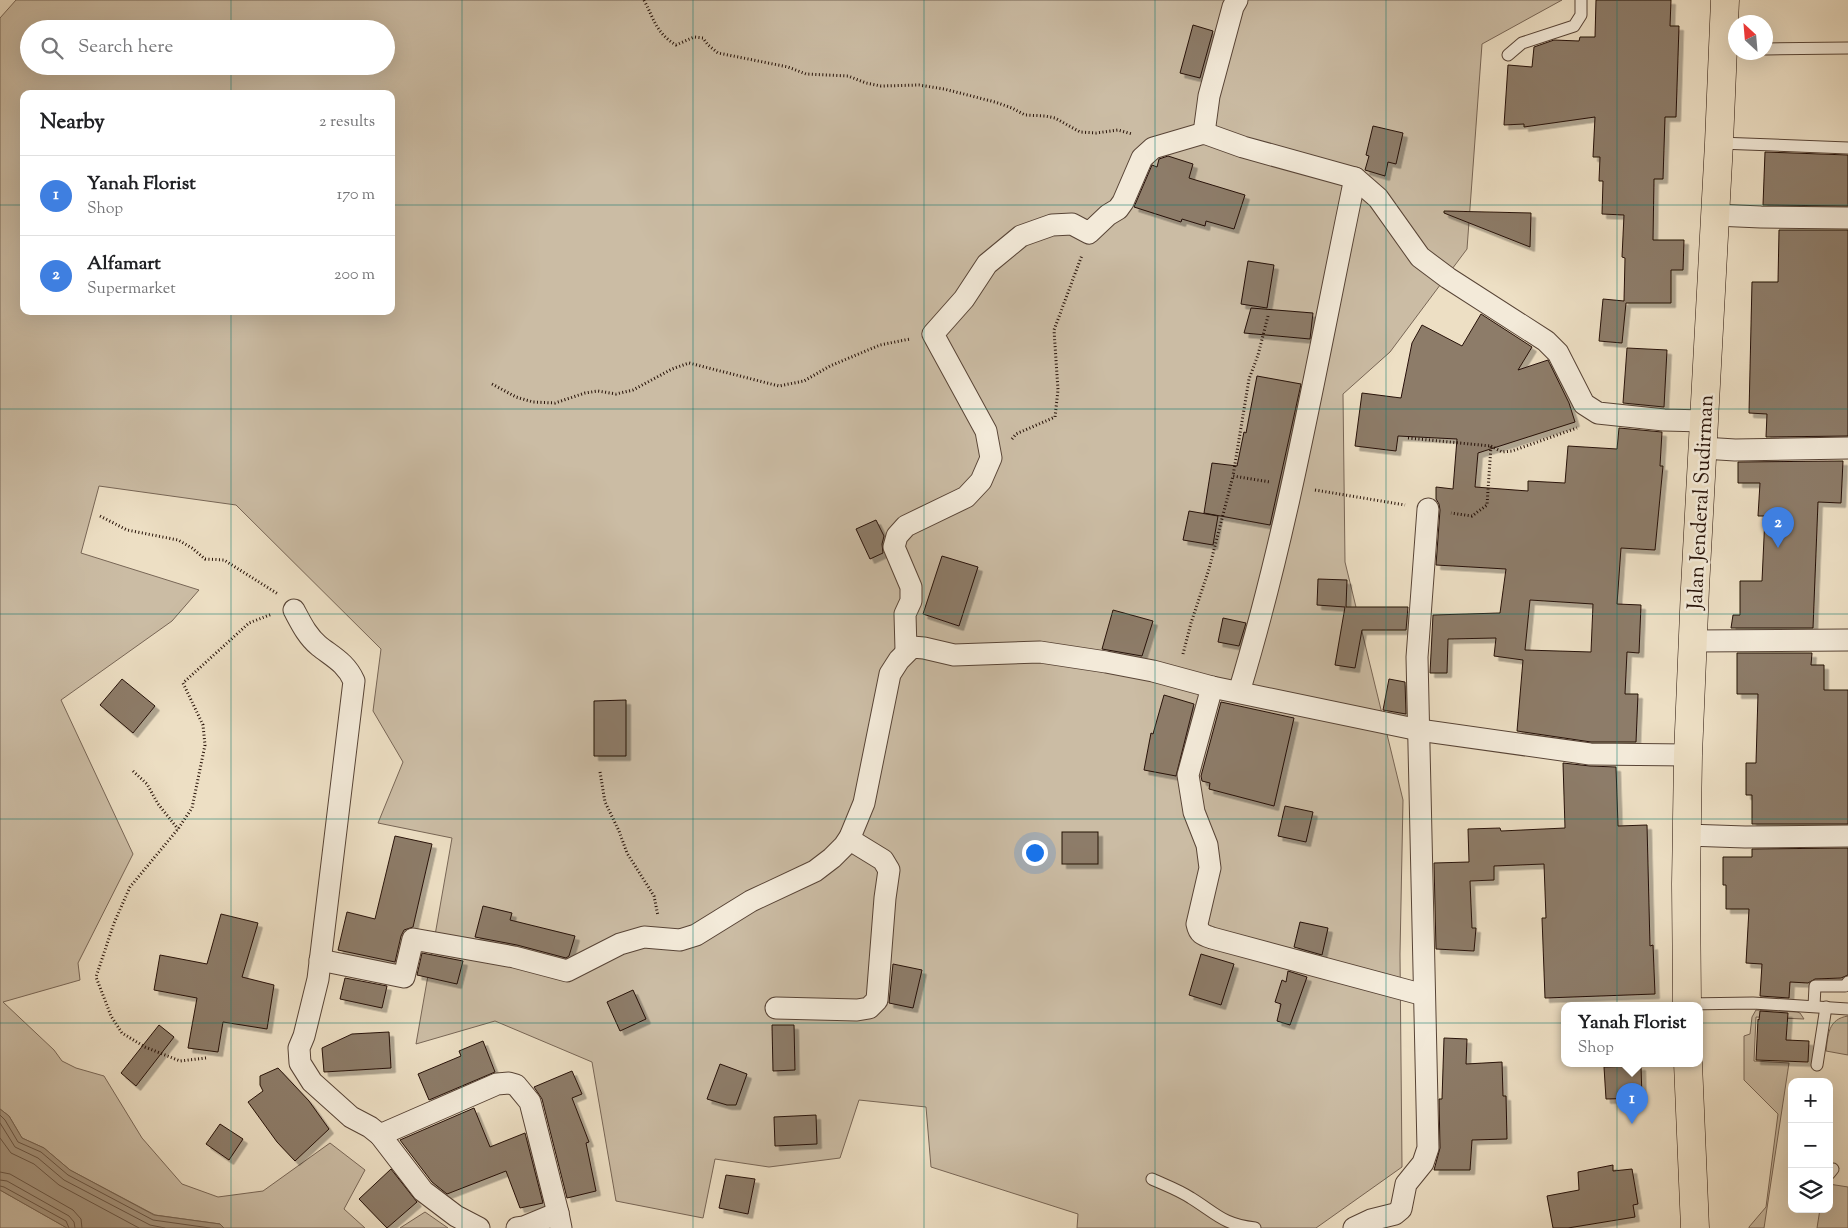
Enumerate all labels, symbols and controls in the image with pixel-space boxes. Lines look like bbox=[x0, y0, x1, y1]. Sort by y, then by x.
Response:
north arrow bbox=[1728, 15, 1773, 60]
search box bbox=[20, 20, 395, 75]
icon: search bbox=[38, 34, 66, 62]
text: Search here bbox=[78, 34, 173, 61]
text: Nearby bbox=[40, 108, 105, 138]
text: 2 results bbox=[319, 111, 375, 134]
text: Yanah Florist bbox=[87, 171, 196, 198]
text: 1 bbox=[53, 184, 59, 207]
text: 170 m bbox=[337, 184, 375, 207]
text: Shop bbox=[87, 198, 123, 221]
text: Alfamart bbox=[87, 251, 161, 278]
text: 2 bbox=[52, 264, 60, 287]
text: 200 m bbox=[334, 264, 375, 287]
text: Supermarket bbox=[87, 278, 176, 301]
street label: Jalan Jenderal Sudirman bbox=[1681, 394, 1723, 611]
pin: 2 bbox=[1762, 507, 1794, 548]
your location bbox=[1022, 840, 1048, 866]
popup bbox=[1561, 1002, 1703, 1067]
text: Yanah Florist bbox=[1578, 1010, 1686, 1037]
text: Shop bbox=[1578, 1037, 1614, 1060]
map controls bbox=[1788, 1078, 1833, 1213]
button: + bbox=[1788, 1078, 1833, 1123]
pin: 1 bbox=[1616, 1083, 1648, 1124]
button: − bbox=[1788, 1123, 1833, 1168]
button: layers bbox=[1788, 1168, 1833, 1213]

